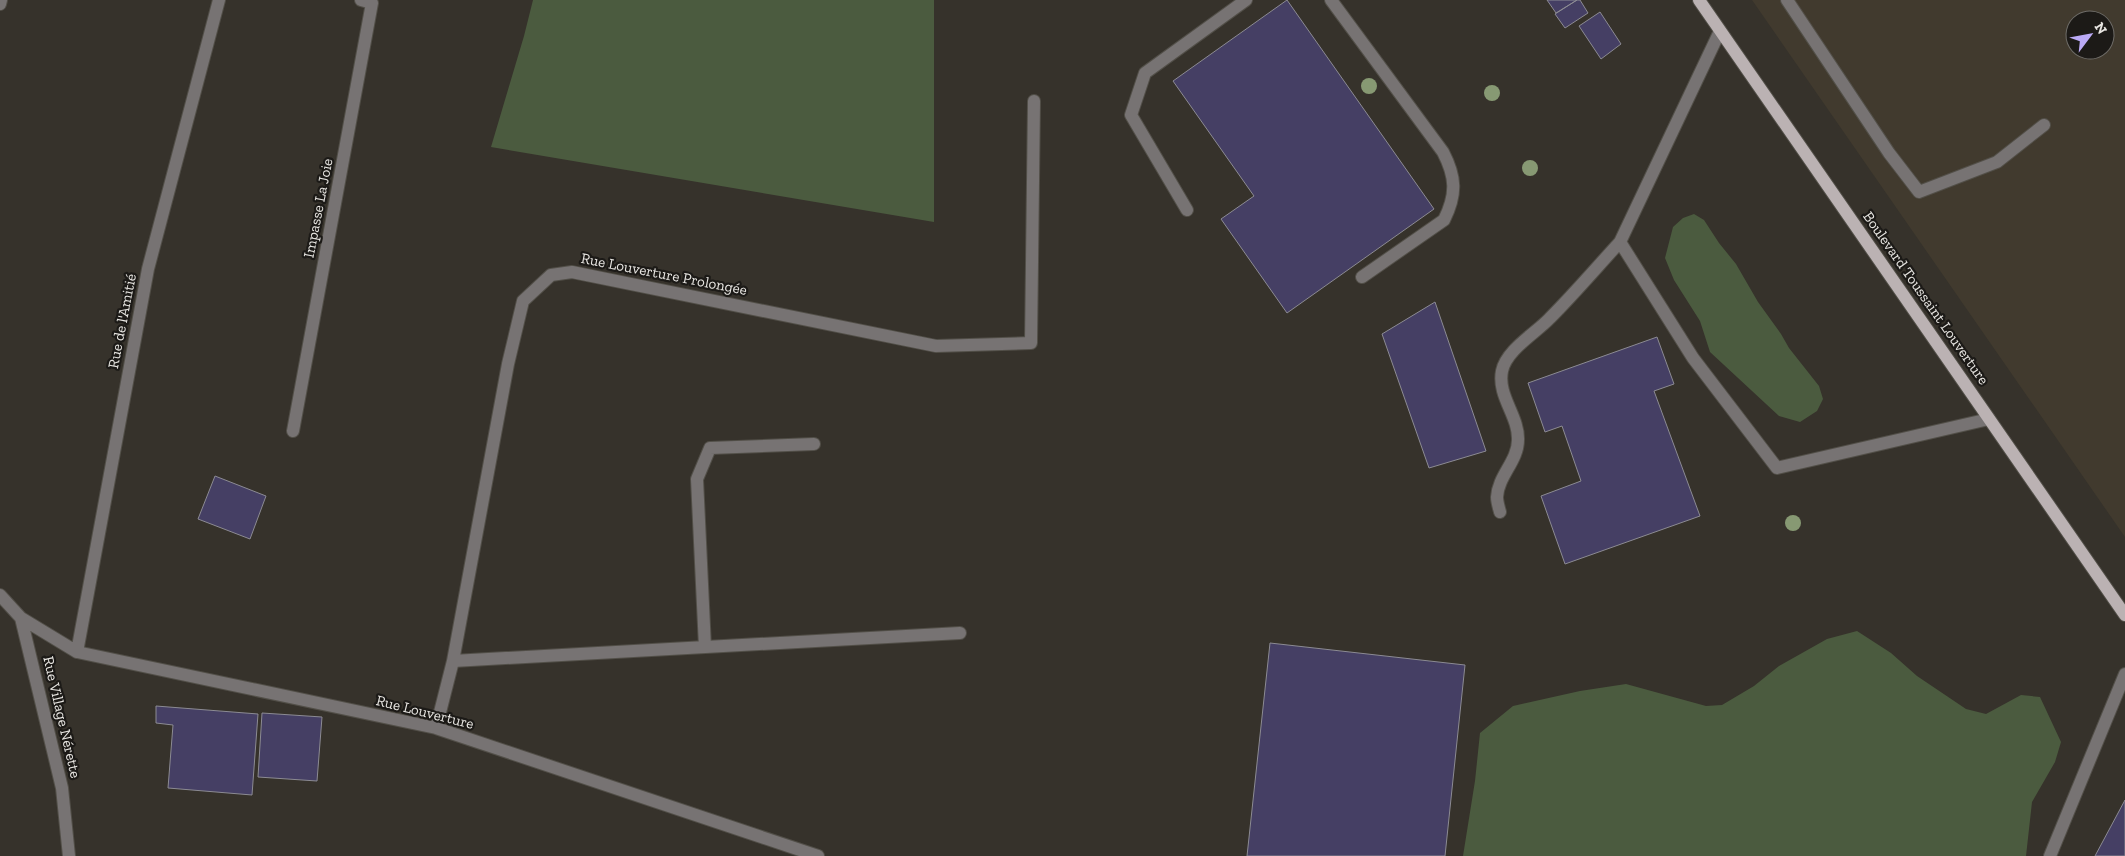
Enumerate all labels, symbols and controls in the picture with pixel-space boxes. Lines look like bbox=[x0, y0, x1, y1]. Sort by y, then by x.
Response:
north arrow bbox=[2065, 10, 2115, 60]
text: N bbox=[2091, 19, 2111, 38]
street label: Impasse La Joie bbox=[300, 157, 336, 259]
street label: Boulevard Toussaint Louverture bbox=[1859, 208, 1993, 388]
street label: Rue Louverture Prolongée bbox=[579, 249, 749, 299]
street label: Rue de l'Amitié bbox=[104, 272, 140, 370]
street label: Rue Village Nérette bbox=[39, 654, 85, 780]
street label: Rue Louverture bbox=[374, 691, 476, 733]

